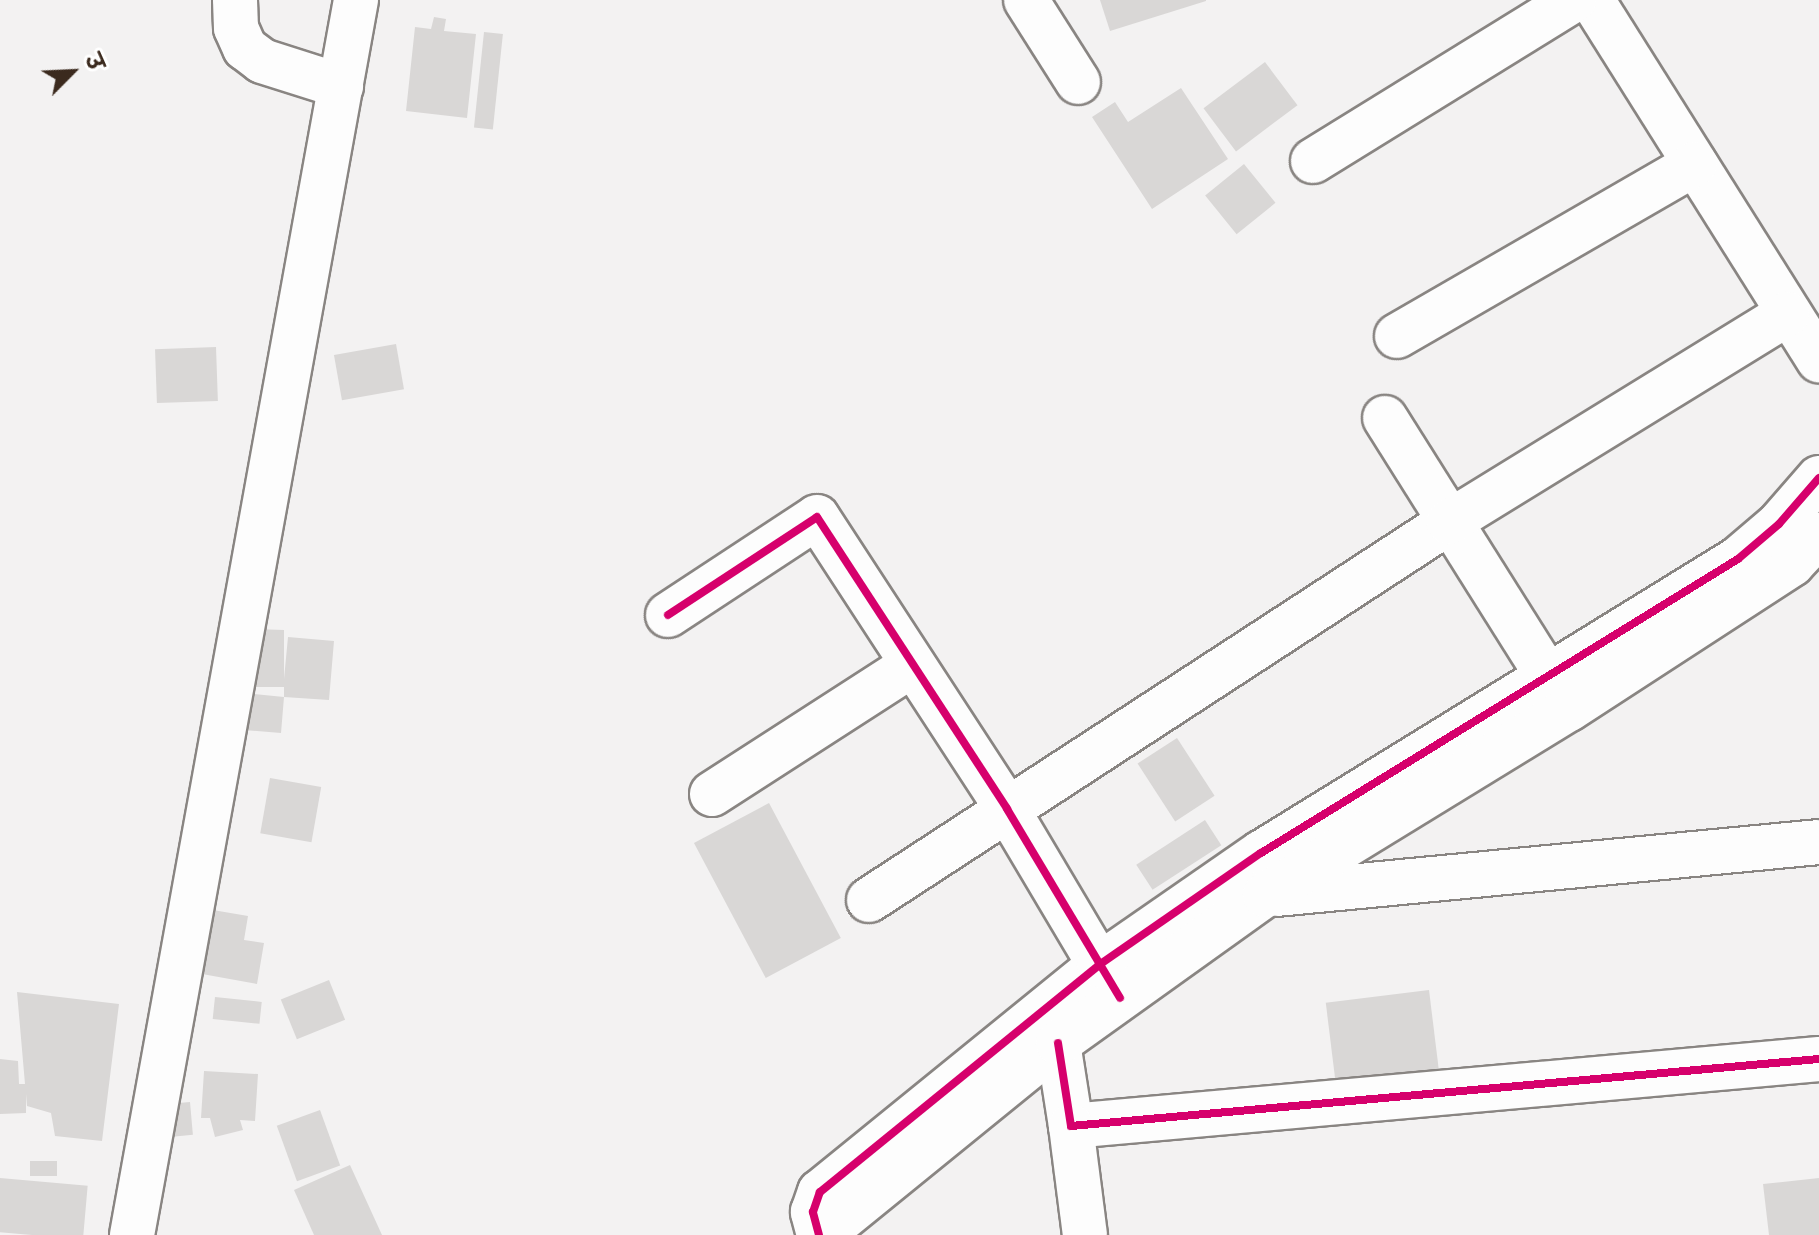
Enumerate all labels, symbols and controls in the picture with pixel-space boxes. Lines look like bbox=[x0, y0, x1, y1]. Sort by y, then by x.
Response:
north arrow bbox=[32, 32, 112, 112]
text: उ bbox=[74, 47, 115, 77]

